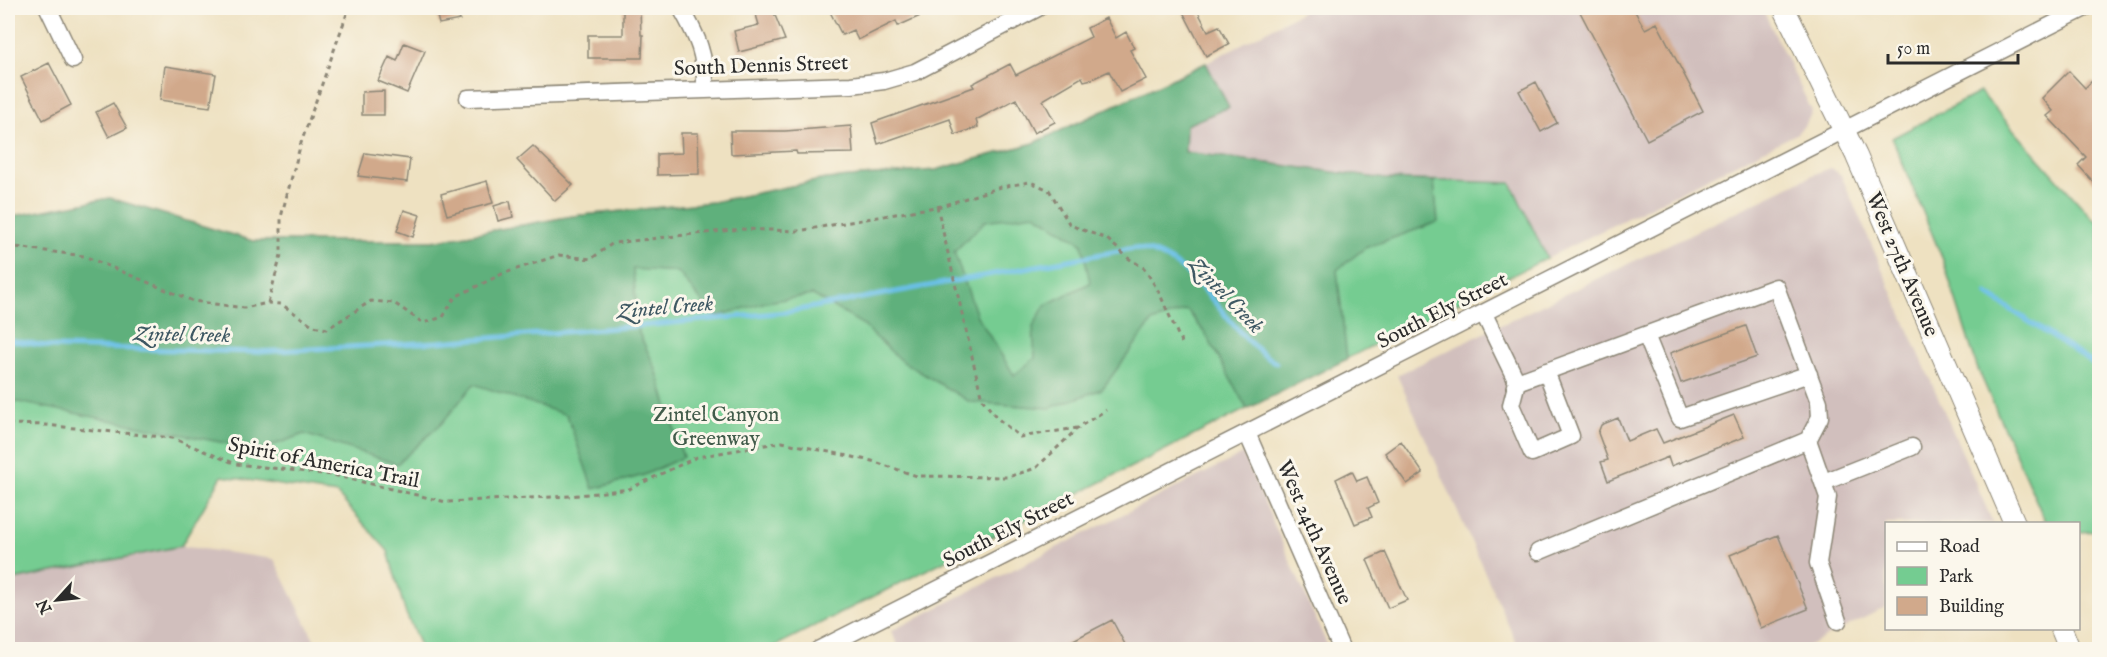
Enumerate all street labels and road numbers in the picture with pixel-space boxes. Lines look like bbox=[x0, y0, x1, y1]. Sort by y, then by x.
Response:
street label: South Dennis Street bbox=[673, 50, 849, 83]
street label: West 27th Avenue bbox=[1859, 188, 1944, 341]
street label: South Ely Street bbox=[1373, 267, 1513, 356]
street label: Spirit of America Trail bbox=[226, 432, 422, 495]
street label: West 24th Avenue bbox=[1270, 456, 1358, 609]
street label: South Ely Street bbox=[939, 486, 1079, 575]

